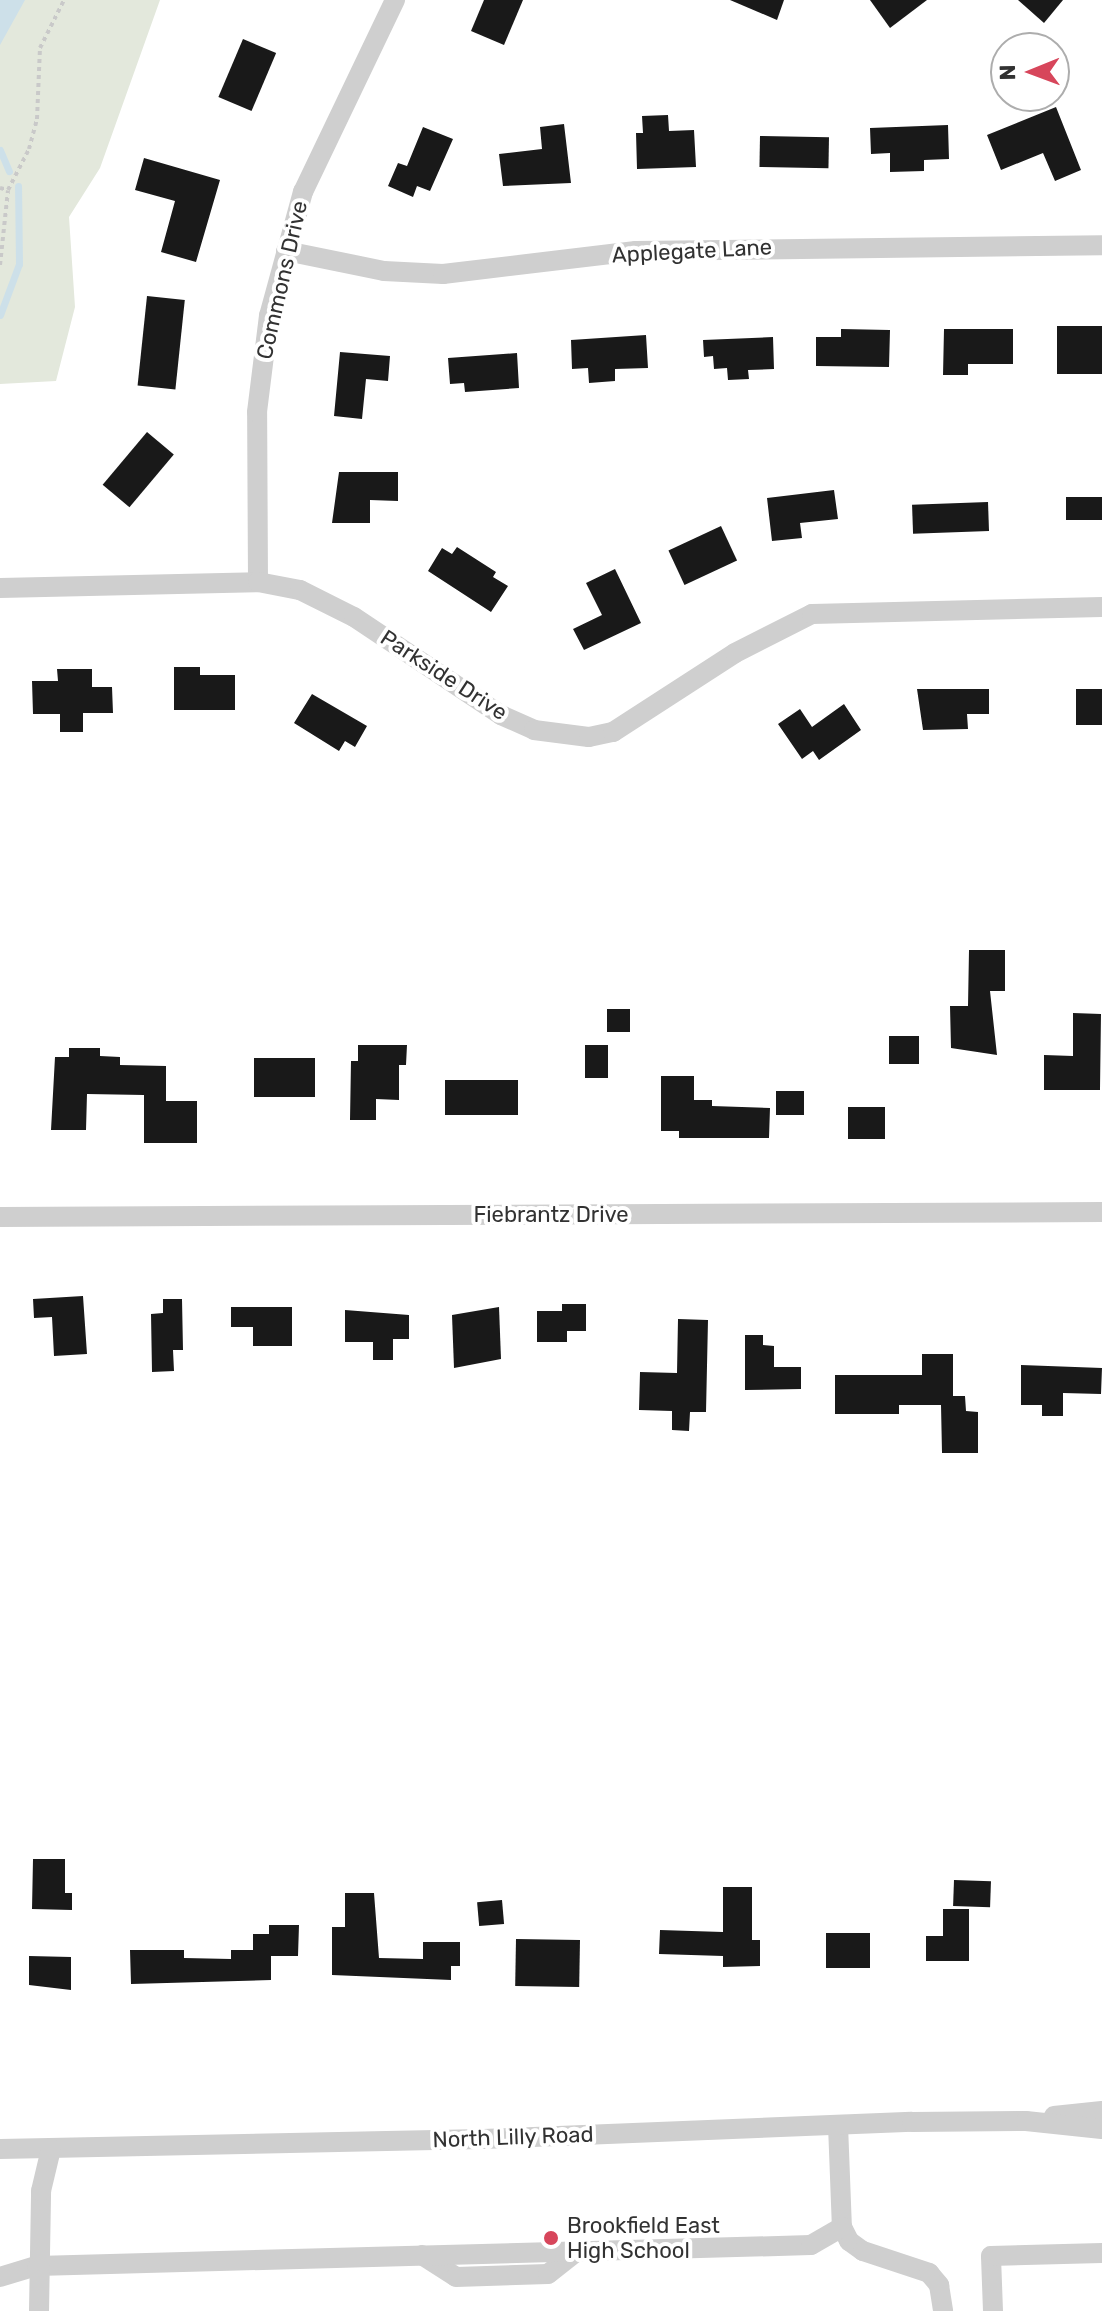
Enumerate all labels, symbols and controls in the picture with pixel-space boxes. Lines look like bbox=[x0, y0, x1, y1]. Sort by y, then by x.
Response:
north arrow bbox=[990, 32, 1070, 112]
text: N bbox=[994, 64, 1021, 81]
street label: Commons Drive bbox=[251, 198, 313, 362]
street label: Applegate Lane bbox=[611, 234, 773, 268]
street label: Parkside Drive bbox=[376, 624, 512, 726]
street label: Fiebrantz Drive bbox=[473, 1202, 629, 1228]
street label: North Lilly Road bbox=[432, 2121, 594, 2153]
place label: Brookfield East High School bbox=[567, 2212, 720, 2264]
marker: Brookfield East High School bbox=[542, 2229, 560, 2247]

